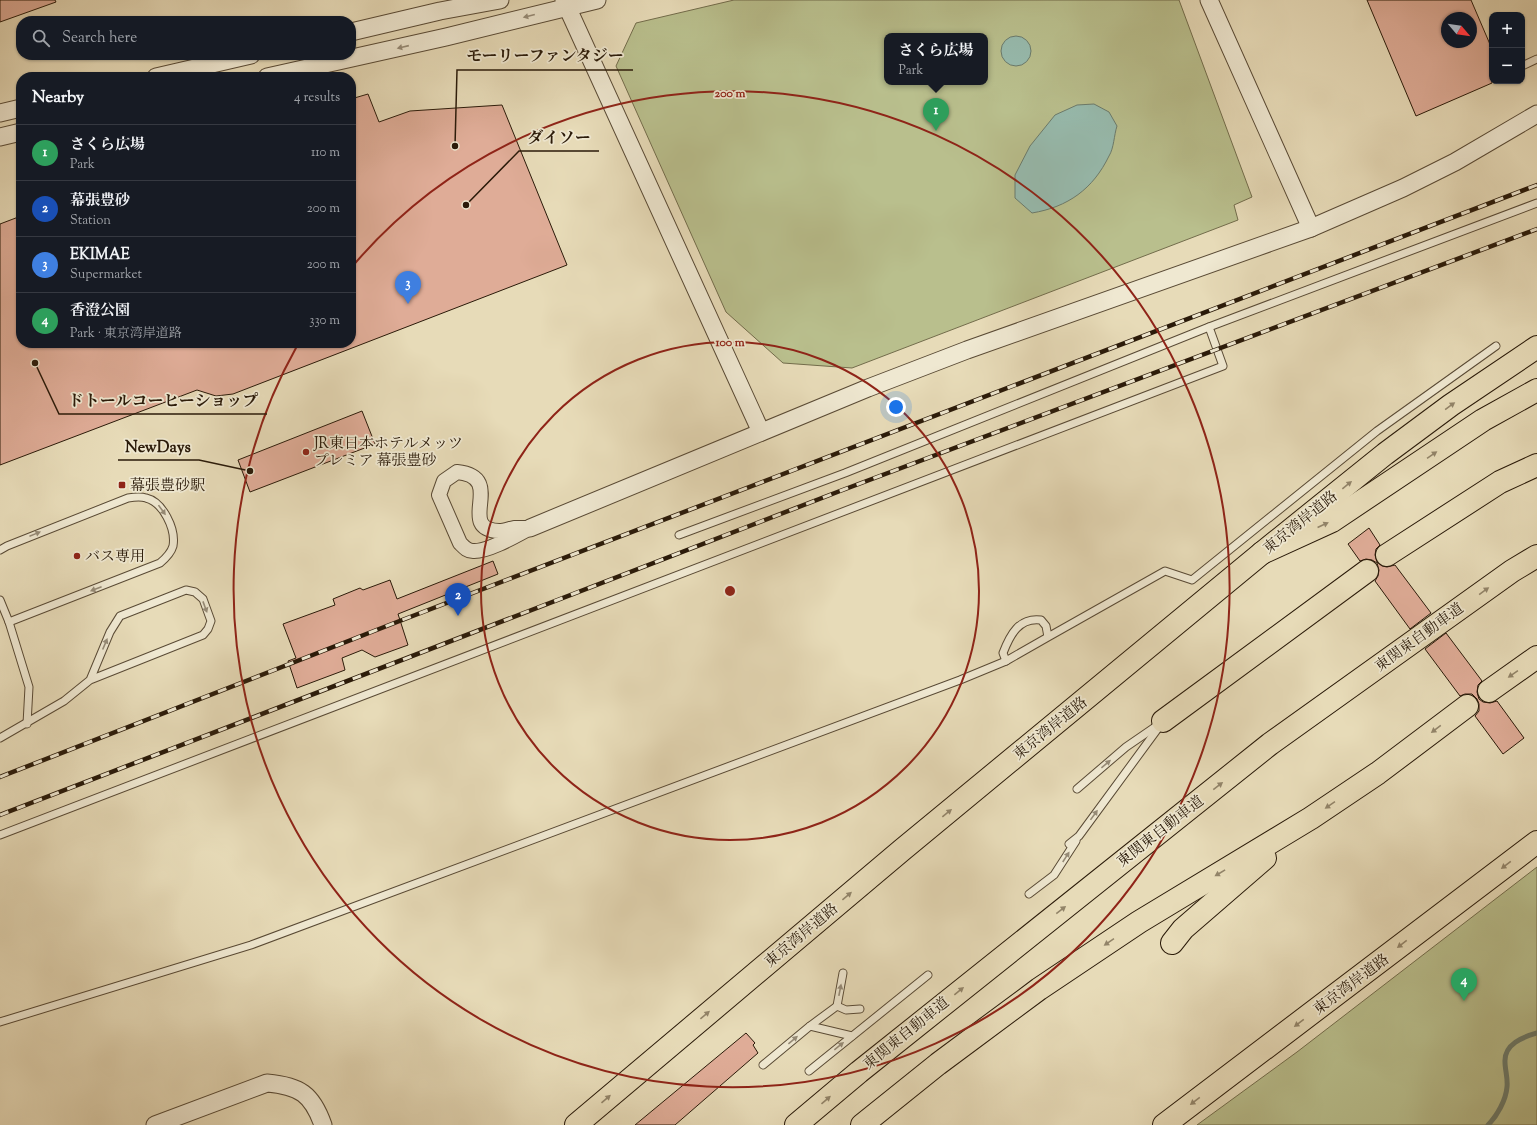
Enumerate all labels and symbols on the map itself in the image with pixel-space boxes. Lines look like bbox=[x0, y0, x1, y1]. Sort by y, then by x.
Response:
north arrow bbox=[1441, 12, 1477, 48]
one-way arrow bbox=[523, 14, 535, 20]
callout: モーリーファンタジー bbox=[457, 42, 633, 70]
one-way arrow bbox=[396, 44, 409, 50]
text: モーリーファンタジー bbox=[466, 46, 624, 69]
text: 200 m bbox=[715, 85, 745, 103]
pin: 1 bbox=[923, 98, 949, 131]
callout: ダイソー bbox=[519, 123, 599, 151]
text: ダイソー bbox=[527, 128, 591, 151]
pin: 3 bbox=[395, 271, 421, 304]
text: 100 m bbox=[714, 334, 745, 352]
callout: ドトールコーヒーショップ bbox=[59, 386, 267, 414]
text: ドトールコーヒーショップ bbox=[68, 391, 258, 414]
your location bbox=[886, 397, 906, 417]
one-way arrow bbox=[1445, 402, 1455, 410]
callout: NewDays bbox=[118, 432, 199, 460]
place label: JR東日本ホテルメッツ プレミア 幕張豊砂 bbox=[313, 434, 463, 472]
text: NewDays bbox=[125, 437, 191, 460]
marker: JR東日本ホテルメッツ プレミア 幕張豊砂 bbox=[301, 447, 311, 457]
one-way arrow bbox=[1426, 451, 1438, 458]
place label: 幕張豊砂駅 bbox=[130, 476, 205, 497]
marker: 幕張豊砂駅 bbox=[117, 480, 127, 490]
one-way arrow bbox=[1341, 480, 1352, 489]
street label: 東京湾岸道路 bbox=[1259, 487, 1343, 560]
one-way arrow bbox=[157, 505, 166, 516]
one-way arrow bbox=[1317, 522, 1328, 528]
one-way arrow bbox=[30, 531, 42, 537]
place label: バス専用 bbox=[85, 547, 145, 568]
marker: バス専用 bbox=[72, 551, 82, 561]
pin: 2 bbox=[445, 583, 471, 616]
centre of rings bbox=[723, 584, 737, 598]
one-way arrow bbox=[89, 586, 101, 592]
one-way arrow bbox=[1479, 587, 1489, 595]
street label: 東関東自動車道 bbox=[1371, 599, 1469, 678]
one-way arrow bbox=[203, 601, 209, 613]
one-way arrow bbox=[103, 637, 109, 649]
one-way arrow bbox=[1508, 669, 1518, 677]
street label: 東京湾岸道路 bbox=[1009, 693, 1093, 766]
one-way arrow bbox=[1430, 725, 1441, 733]
one-way arrow bbox=[1101, 759, 1112, 768]
one-way arrow bbox=[1212, 781, 1223, 790]
street label: 東関東自動車道 bbox=[1113, 792, 1209, 873]
one-way arrow bbox=[1325, 801, 1336, 809]
one-way arrow bbox=[942, 808, 953, 817]
one-way arrow bbox=[1090, 810, 1098, 821]
one-way arrow bbox=[1062, 851, 1069, 862]
one-way arrow bbox=[1500, 861, 1511, 870]
one-way arrow bbox=[1214, 870, 1226, 877]
one-way arrow bbox=[842, 891, 853, 900]
street label: 東京湾岸道路 bbox=[761, 899, 843, 973]
one-way arrow bbox=[1055, 905, 1066, 914]
one-way arrow bbox=[1104, 938, 1114, 946]
one-way arrow bbox=[1397, 940, 1408, 948]
street label: 東京湾岸道路 bbox=[1310, 950, 1394, 1021]
pin: 4 bbox=[1451, 968, 1477, 1001]
one-way arrow bbox=[837, 984, 843, 996]
one-way arrow bbox=[954, 986, 965, 995]
street label: 東関東自動車道 bbox=[860, 993, 954, 1075]
one-way arrow bbox=[699, 1011, 710, 1020]
one-way arrow bbox=[1294, 1019, 1304, 1027]
one-way arrow bbox=[787, 1035, 798, 1044]
one-way arrow bbox=[834, 1042, 845, 1051]
one-way arrow bbox=[600, 1095, 611, 1104]
one-way arrow bbox=[821, 1095, 831, 1104]
one-way arrow bbox=[1190, 1097, 1201, 1105]

